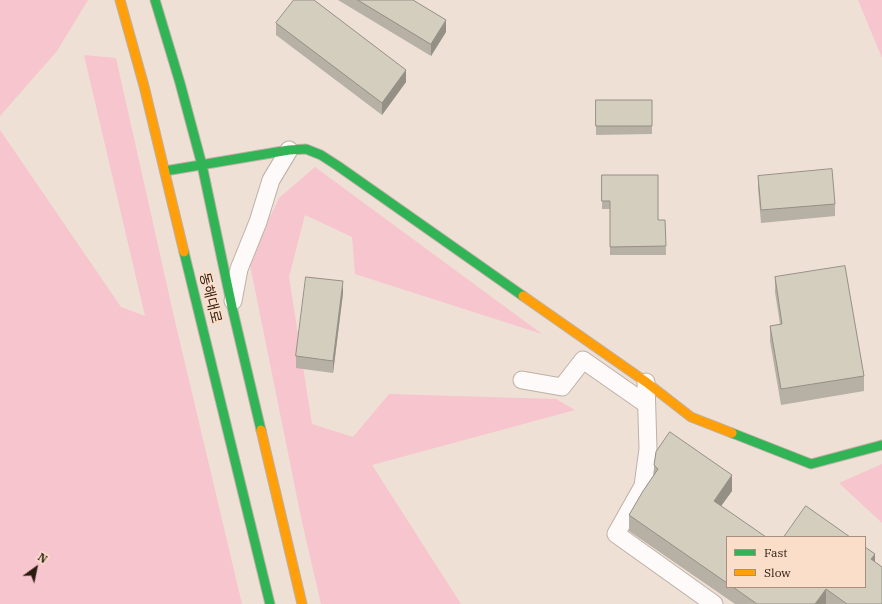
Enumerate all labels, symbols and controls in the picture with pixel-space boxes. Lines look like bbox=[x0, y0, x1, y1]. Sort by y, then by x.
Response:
street label: 동해대로 bbox=[196, 271, 224, 325]
legend bbox=[726, 536, 866, 588]
text: Fast bbox=[764, 545, 788, 560]
north arrow bbox=[16, 548, 56, 588]
text: N bbox=[35, 550, 50, 566]
text: Slow bbox=[764, 565, 791, 580]

